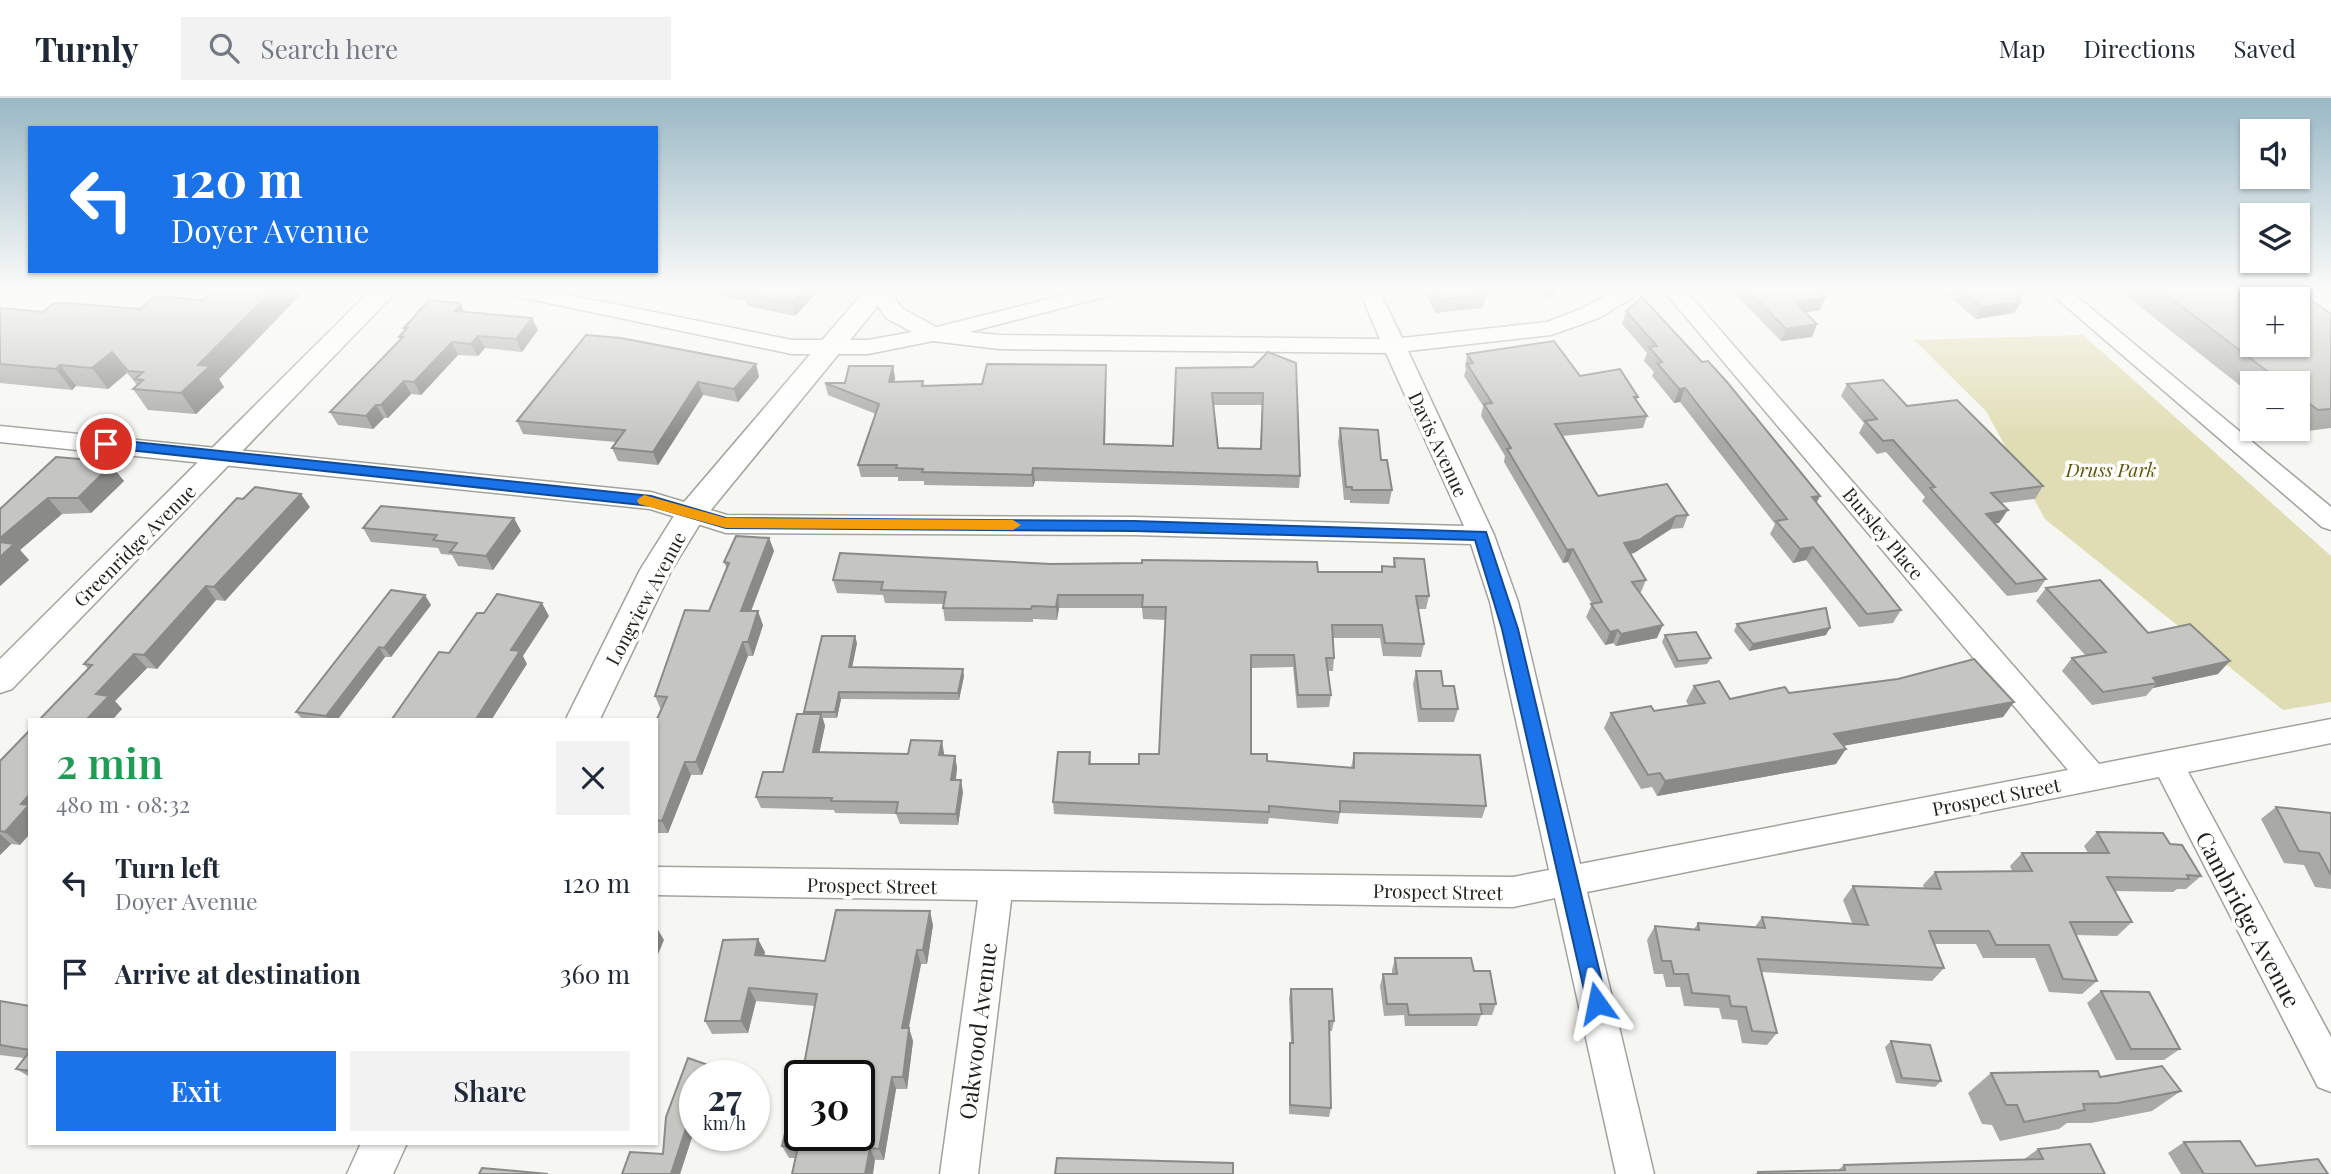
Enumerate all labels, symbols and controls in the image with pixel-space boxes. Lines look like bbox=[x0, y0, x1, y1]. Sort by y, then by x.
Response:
search box bbox=[181, 17, 671, 80]
text: Turnly bbox=[35, 26, 139, 70]
icon: search bbox=[205, 29, 243, 67]
text: Search here bbox=[261, 31, 398, 66]
text: Map bbox=[1999, 32, 2045, 64]
text: Directions bbox=[2083, 32, 2196, 64]
text: Saved bbox=[2234, 32, 2296, 64]
map controls bbox=[2240, 119, 2310, 441]
button: sound bbox=[2240, 119, 2310, 189]
text: 120 m bbox=[171, 145, 303, 210]
icon: left bbox=[56, 154, 147, 245]
button: layers bbox=[2240, 203, 2310, 273]
text: Doyer Avenue bbox=[171, 208, 369, 251]
button: + bbox=[2240, 287, 2310, 357]
button: − bbox=[2240, 371, 2310, 441]
street label: Davis Avenue bbox=[1403, 387, 1475, 501]
pin bbox=[76, 414, 136, 474]
icon: arrive bbox=[87, 425, 125, 463]
park label: Druss Park bbox=[2065, 456, 2157, 482]
street label: Greenridge Avenue bbox=[67, 478, 201, 612]
street label: Bursley Place bbox=[1838, 481, 1930, 585]
street label: Longview Avenue bbox=[599, 527, 691, 669]
text: 2 min bbox=[56, 734, 163, 790]
button: close bbox=[556, 741, 630, 815]
street label: Prospect Street bbox=[1930, 771, 2063, 821]
text: 480 m · 08:32 bbox=[56, 788, 190, 819]
street label: Cambridge Avenue bbox=[2189, 825, 2309, 1013]
text: Turn left bbox=[115, 850, 220, 885]
icon: left bbox=[56, 864, 94, 902]
text: 120 m bbox=[563, 865, 630, 900]
street label: Prospect Street bbox=[807, 871, 938, 899]
street label: Prospect Street bbox=[1373, 877, 1504, 905]
text: Doyer Avenue bbox=[115, 885, 258, 916]
street label: Oakwood Avenue bbox=[951, 941, 1003, 1121]
icon: arrive bbox=[56, 955, 94, 993]
text: Arrive at destination bbox=[115, 956, 361, 991]
text: 360 m bbox=[560, 956, 630, 991]
position arrow bbox=[1560, 966, 1634, 1040]
button: Exit bbox=[56, 1051, 336, 1131]
button: Share bbox=[350, 1051, 630, 1131]
speed limit sign: 30 bbox=[784, 1060, 875, 1151]
text: 27 bbox=[707, 1073, 742, 1120]
text: km/h bbox=[703, 1111, 746, 1135]

